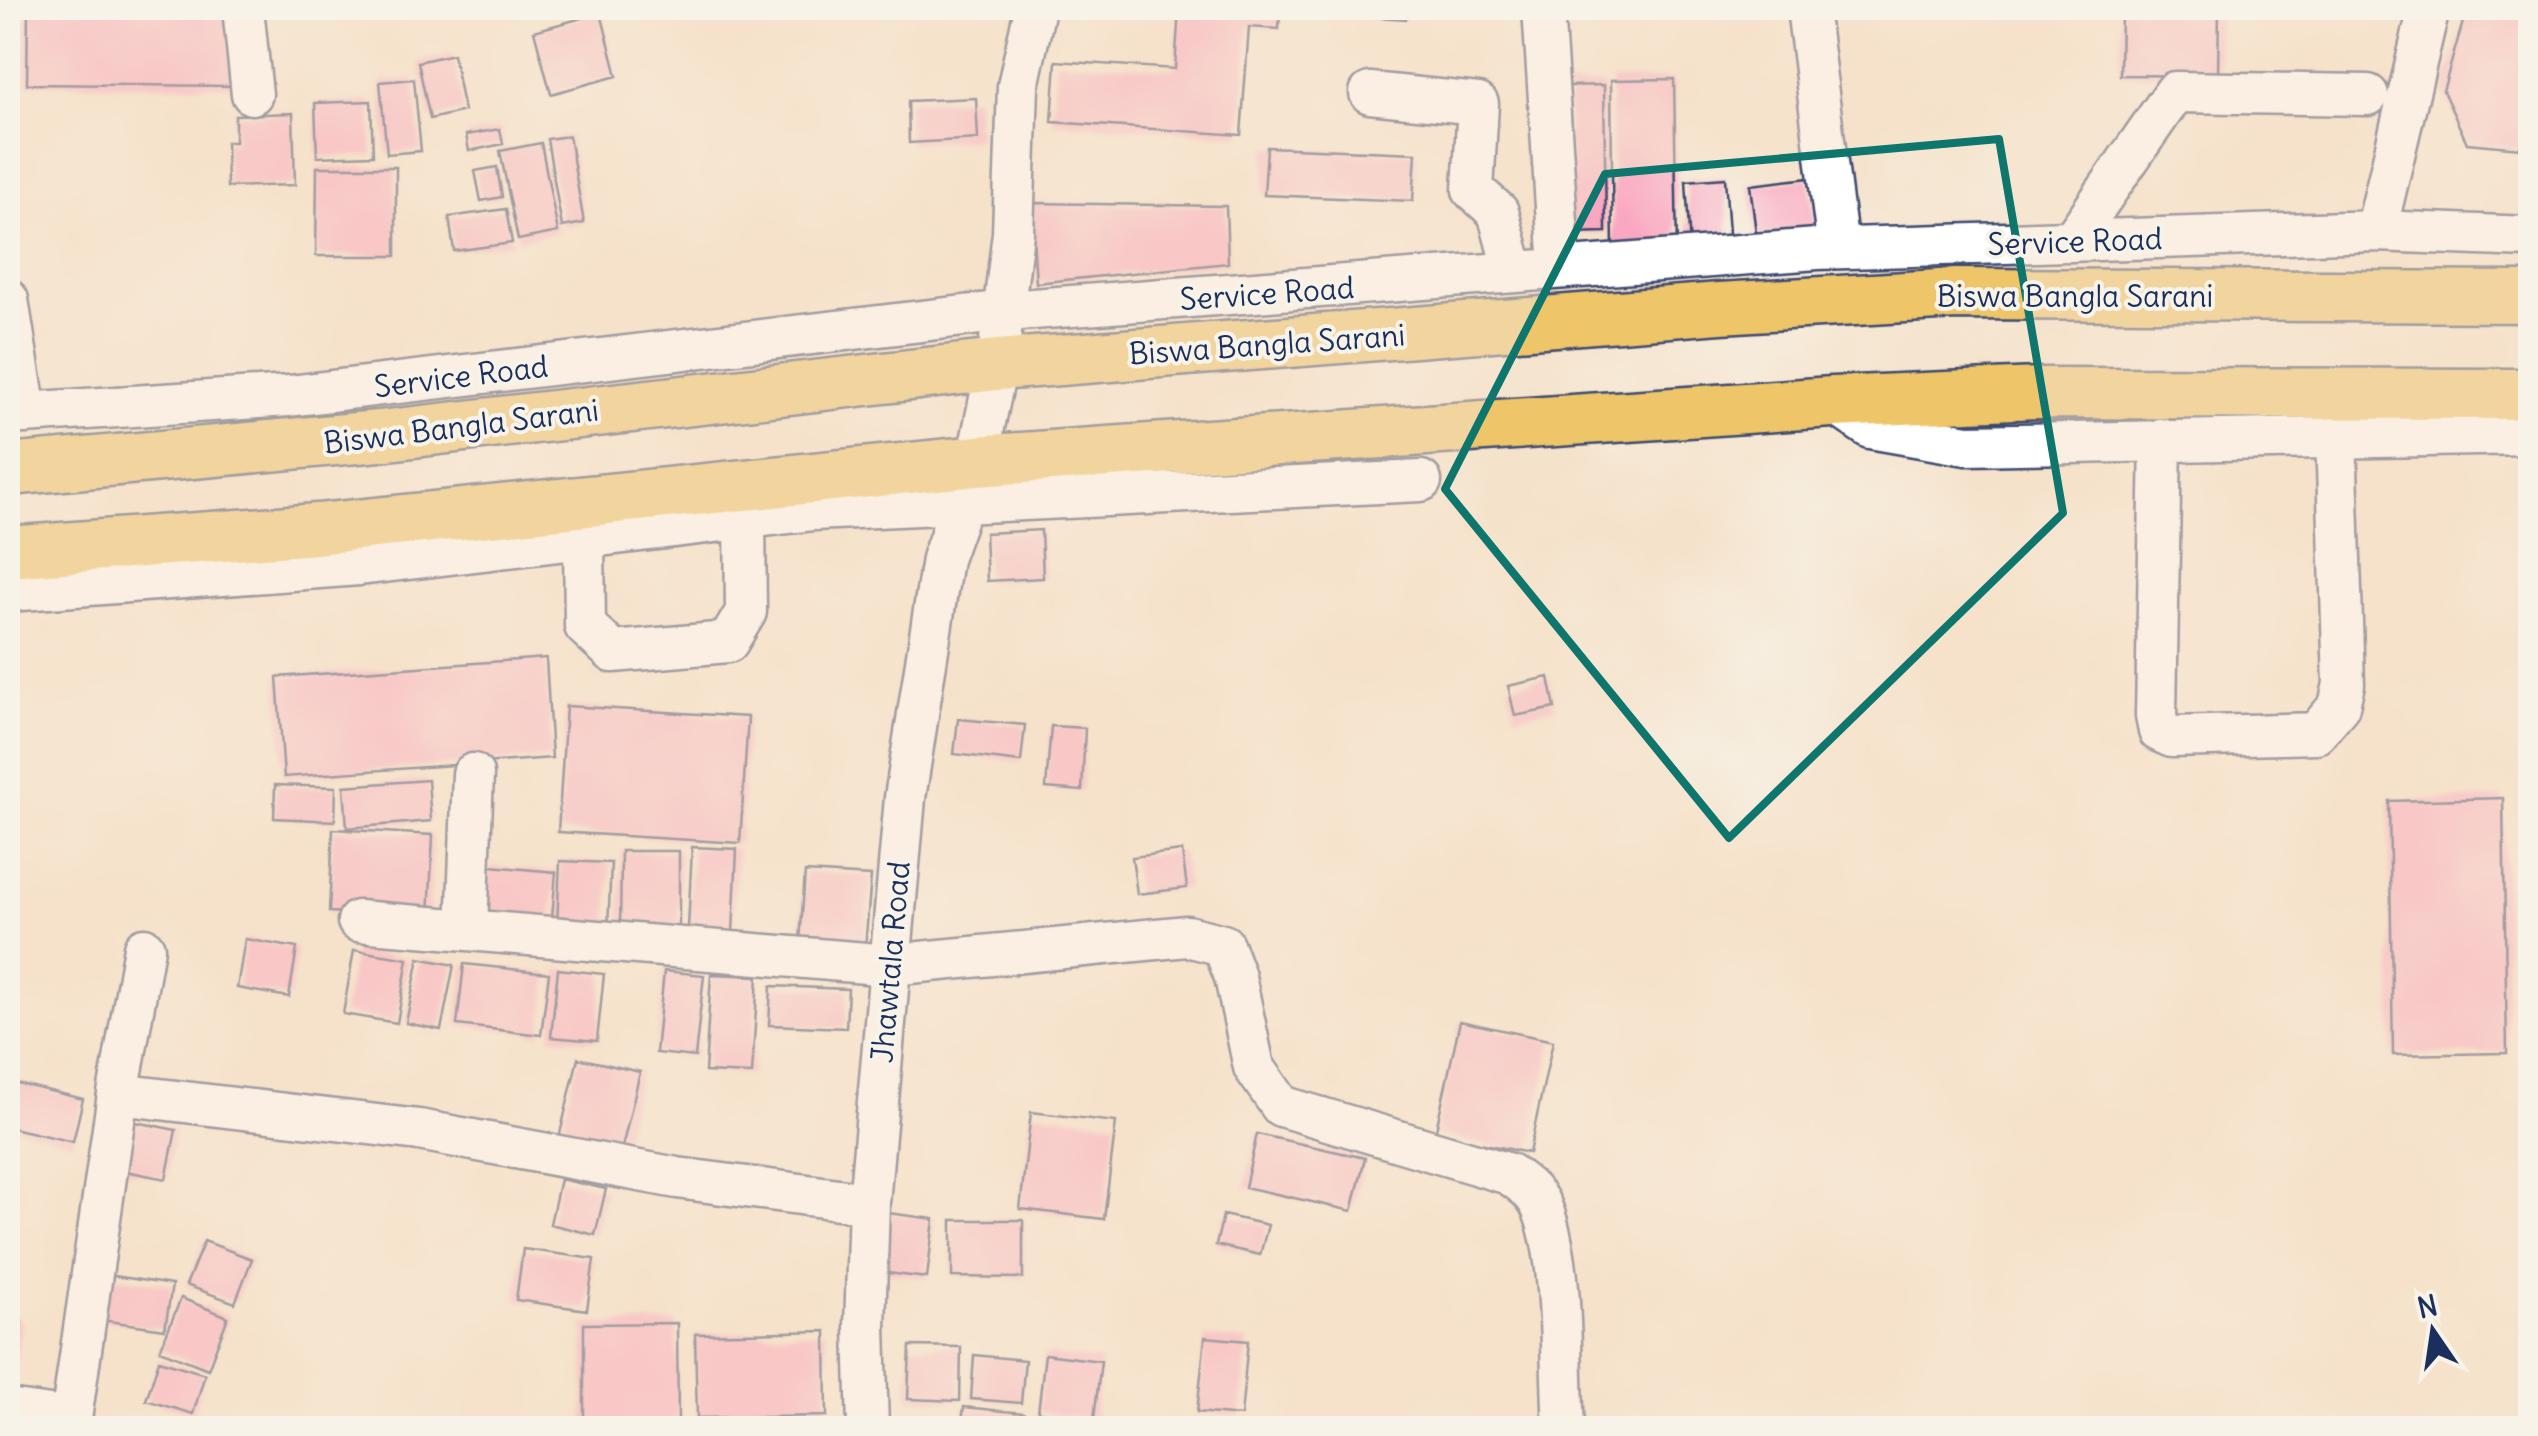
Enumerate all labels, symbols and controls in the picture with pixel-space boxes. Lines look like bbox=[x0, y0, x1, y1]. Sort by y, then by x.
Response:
street label: Service Road bbox=[1987, 219, 2163, 263]
street label: Service Road bbox=[1179, 268, 1355, 318]
street label: Biswa Bangla Sarani bbox=[1937, 277, 2213, 315]
street label: Biswa Bangla Sarani bbox=[1128, 315, 1406, 373]
street label: Service Road bbox=[372, 346, 550, 406]
street label: Biswa Bangla Sarani bbox=[321, 390, 601, 462]
street label: Jhawtala Road bbox=[862, 860, 918, 1064]
north arrow bbox=[2383, 1281, 2483, 1381]
text: N bbox=[2414, 1287, 2441, 1326]

